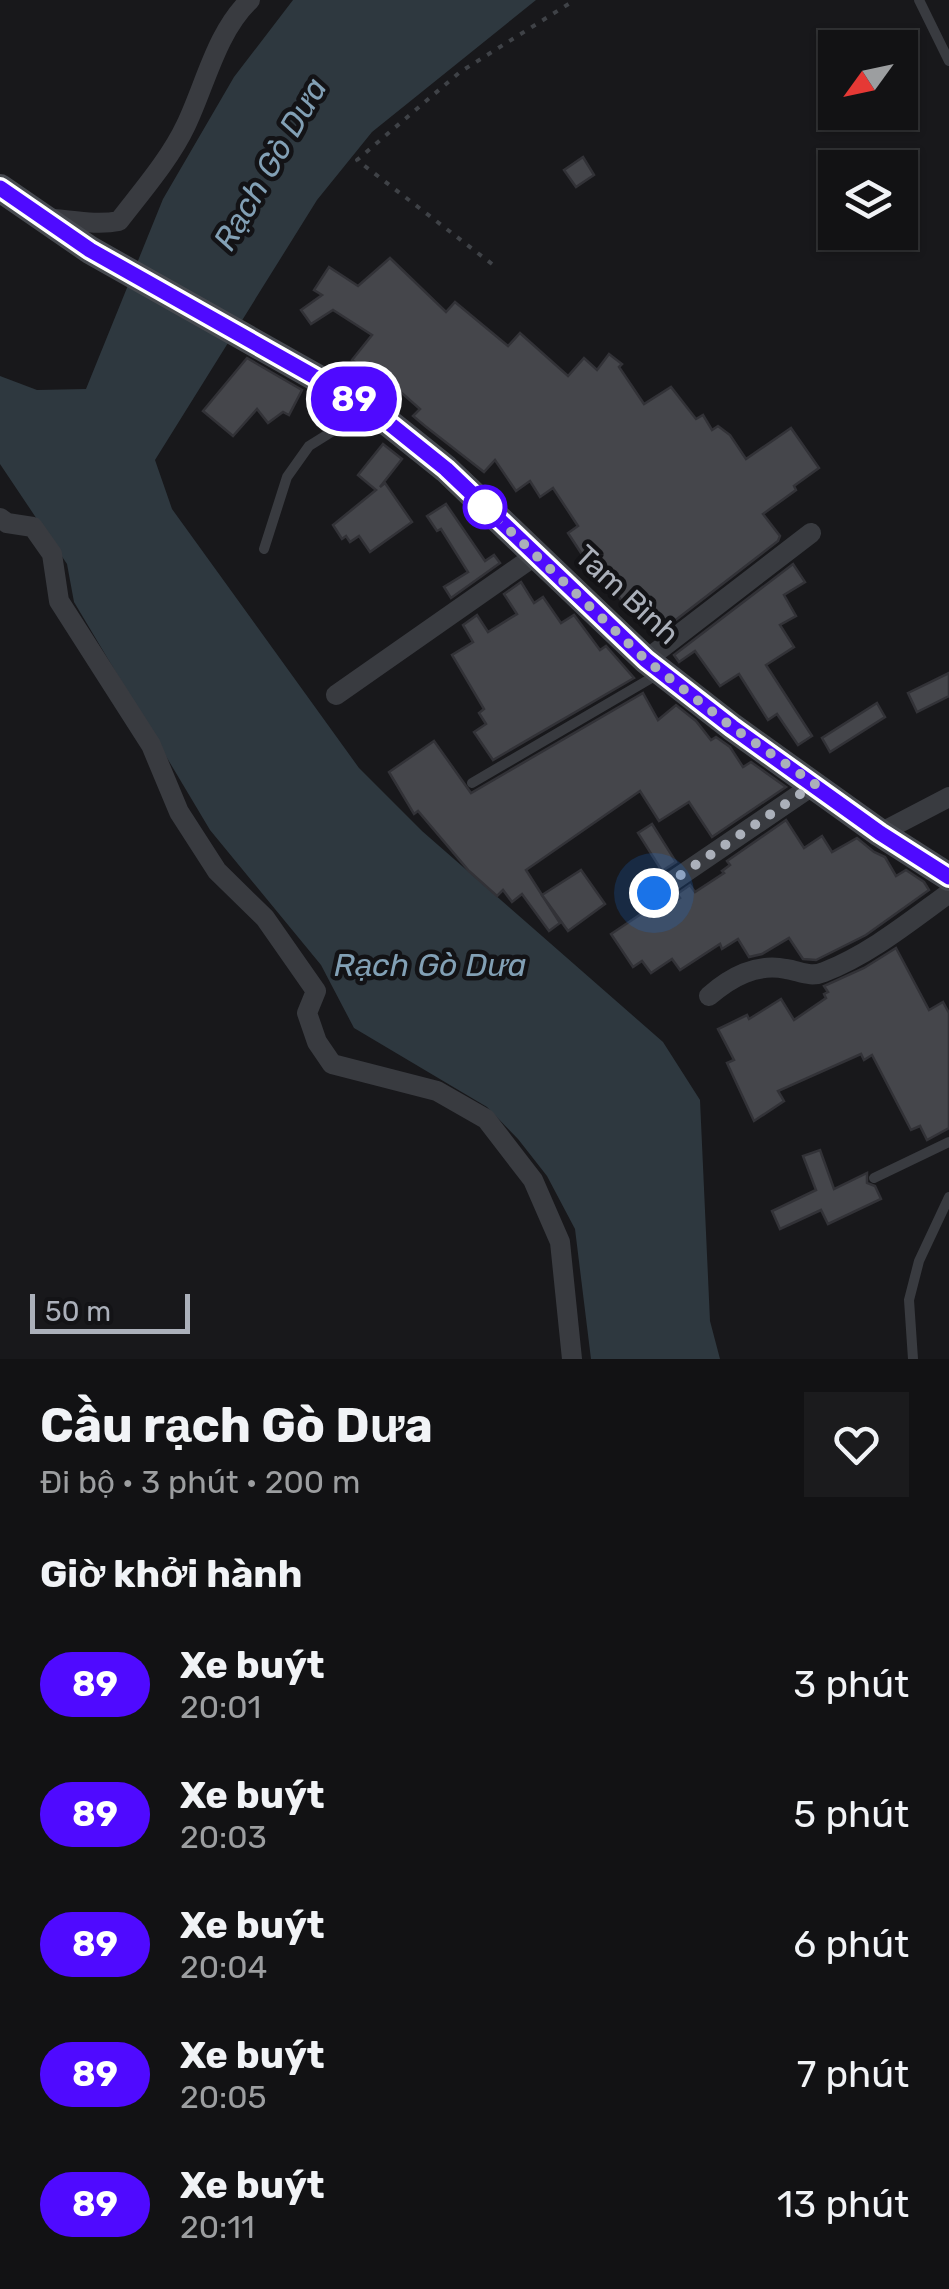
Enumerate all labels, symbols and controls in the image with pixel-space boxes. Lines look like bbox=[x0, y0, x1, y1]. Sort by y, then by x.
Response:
north arrow bbox=[818, 30, 918, 130]
map controls bbox=[818, 30, 918, 250]
water label: Rạch Gò Dưa bbox=[205, 71, 335, 257]
button: layers bbox=[818, 150, 918, 250]
line badge: 89 bbox=[309, 366, 399, 432]
text: 89 bbox=[331, 378, 377, 420]
unlabelled marker bbox=[464, 486, 506, 528]
street label: Tam Bình bbox=[568, 538, 686, 652]
your location bbox=[629, 868, 679, 918]
water label: Rạch Gò Dưa bbox=[333, 946, 527, 984]
scale bar bbox=[30, 1289, 190, 1334]
text: 50 m bbox=[45, 1295, 111, 1328]
button: heart bbox=[804, 1392, 909, 1497]
text: Cầu rạch Gò Dưa bbox=[40, 1397, 433, 1454]
text: Đi bộ · 3 phút · 200 m bbox=[40, 1463, 360, 1501]
text: Giờ khởi hành bbox=[40, 1551, 303, 1597]
text: Xe buýt bbox=[180, 1642, 325, 1688]
text: 3 phút bbox=[793, 1661, 909, 1707]
text: 89 bbox=[72, 1663, 118, 1705]
text: 20:01 bbox=[180, 1688, 261, 1726]
text: Xe buýt bbox=[180, 1772, 325, 1818]
text: 5 phút bbox=[794, 1791, 909, 1837]
text: 89 bbox=[72, 1793, 118, 1835]
text: 20:03 bbox=[180, 1818, 267, 1856]
text: Xe buýt bbox=[180, 1902, 325, 1948]
text: 6 phút bbox=[793, 1921, 909, 1967]
text: 89 bbox=[72, 1923, 118, 1965]
text: 20:04 bbox=[180, 1948, 268, 1986]
text: Xe buýt bbox=[180, 2032, 325, 2078]
text: 7 phút bbox=[797, 2051, 909, 2097]
text: 89 bbox=[72, 2053, 118, 2095]
text: 20:05 bbox=[180, 2078, 267, 2116]
text: Xe buýt bbox=[180, 2162, 325, 2208]
text: 13 phút bbox=[777, 2181, 909, 2227]
text: 89 bbox=[72, 2183, 118, 2225]
text: 20:11 bbox=[180, 2208, 255, 2246]

